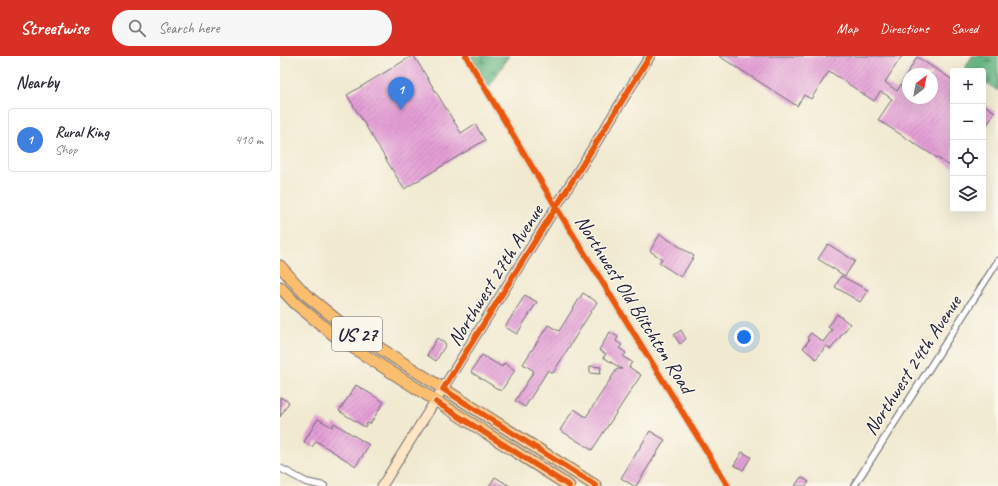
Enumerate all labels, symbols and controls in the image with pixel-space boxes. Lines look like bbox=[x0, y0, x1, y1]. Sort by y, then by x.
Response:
search box bbox=[112, 10, 392, 46]
text: Streetwise bbox=[20, 16, 88, 40]
icon: search bbox=[126, 17, 148, 39]
text: Search here bbox=[158, 19, 220, 38]
text: Map bbox=[837, 20, 858, 37]
text: Directions bbox=[880, 20, 929, 37]
text: Saved bbox=[951, 20, 978, 37]
north arrow bbox=[902, 68, 938, 104]
map controls bbox=[950, 68, 986, 212]
button: + bbox=[950, 68, 986, 104]
text: Nearby bbox=[16, 72, 59, 93]
pin: 1 bbox=[388, 77, 414, 110]
button: − bbox=[950, 104, 986, 140]
text: Rural King bbox=[55, 123, 109, 142]
text: 1 bbox=[27, 132, 33, 148]
text: 410 m bbox=[235, 132, 263, 148]
button: locate bbox=[950, 140, 986, 176]
text: Shop bbox=[55, 142, 77, 158]
button: layers bbox=[950, 176, 986, 212]
street label: Northwest 27th Avenue bbox=[442, 199, 550, 350]
street label: Northwest Old Blitchton Road bbox=[570, 211, 701, 401]
street label: Northwest 24th Avenue bbox=[858, 289, 968, 440]
road number: US 27 bbox=[332, 317, 382, 351]
your location bbox=[734, 327, 754, 347]

